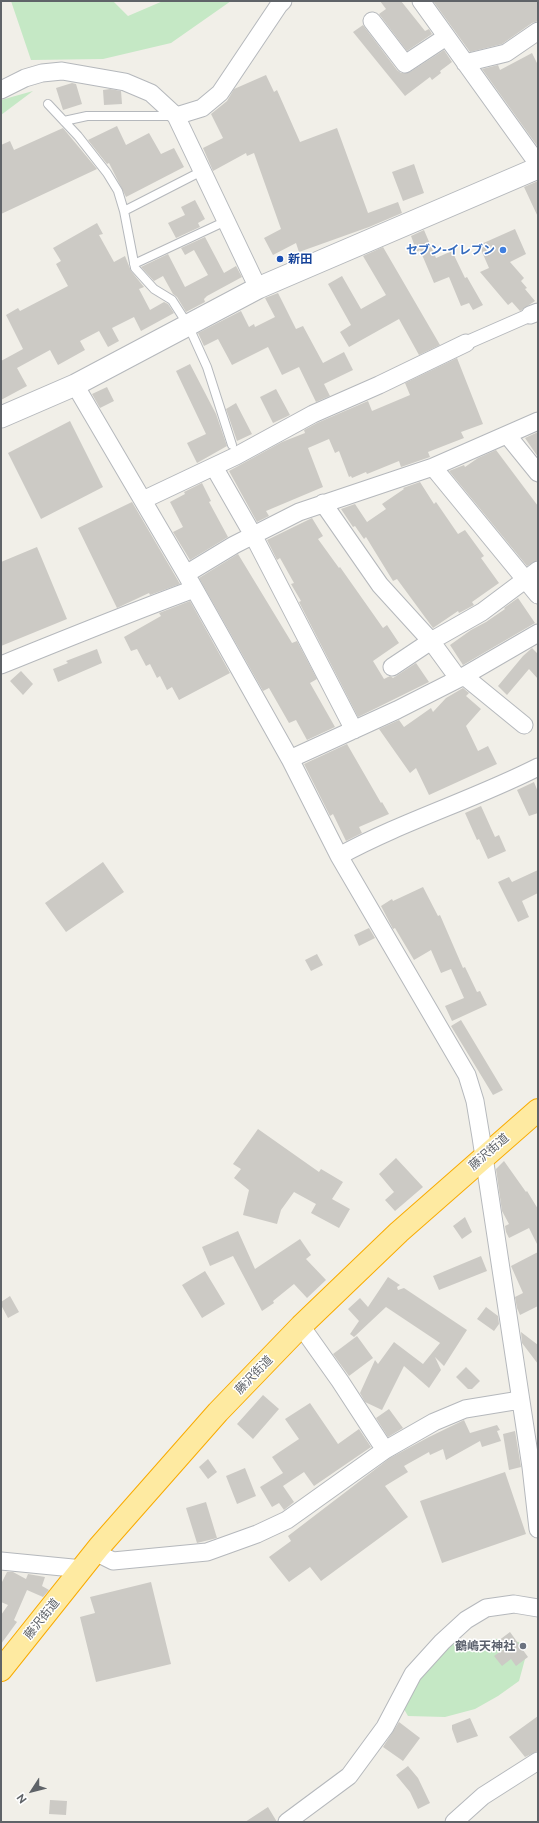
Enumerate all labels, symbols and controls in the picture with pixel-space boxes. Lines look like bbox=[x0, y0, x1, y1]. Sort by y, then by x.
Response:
place label: セブン-イレブン bbox=[406, 243, 495, 257]
marker: セブン-イレブン bbox=[498, 245, 508, 255]
place label: 新田 bbox=[288, 252, 312, 266]
marker: 新田 bbox=[275, 254, 285, 264]
street label: 藤沢街道 bbox=[466, 1131, 512, 1173]
street label: 藤沢街道 bbox=[232, 1353, 276, 1397]
street label: 藤沢街道 bbox=[21, 1596, 63, 1642]
place label: 鶴嶋天神社 bbox=[455, 1639, 515, 1653]
marker: 鶴嶋天神社 bbox=[518, 1641, 528, 1651]
north arrow bbox=[12, 1771, 52, 1811]
text: N bbox=[14, 1791, 30, 1806]

